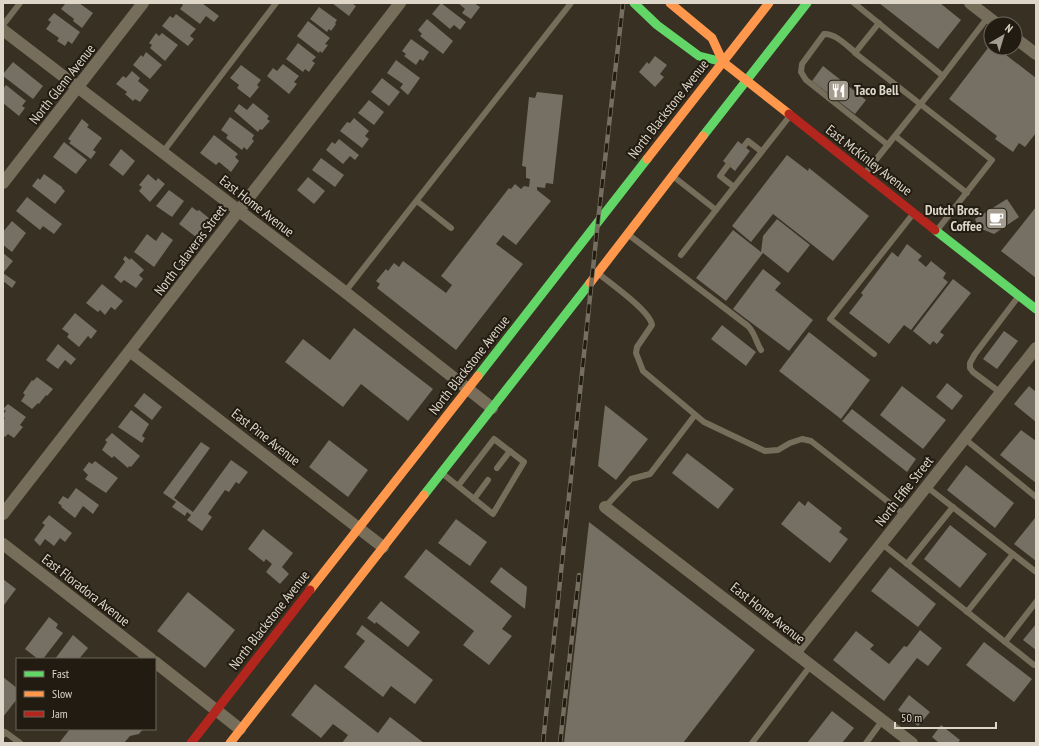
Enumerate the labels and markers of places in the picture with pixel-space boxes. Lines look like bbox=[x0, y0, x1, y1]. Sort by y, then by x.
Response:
restaurant icon: Taco Bell bbox=[826, 77, 852, 103]
place label: Taco Bell bbox=[854, 81, 899, 99]
place label: Dutch Bros. Coffee bbox=[925, 201, 982, 235]
cafe icon: Dutch Bros. Coffee bbox=[984, 205, 1010, 231]

